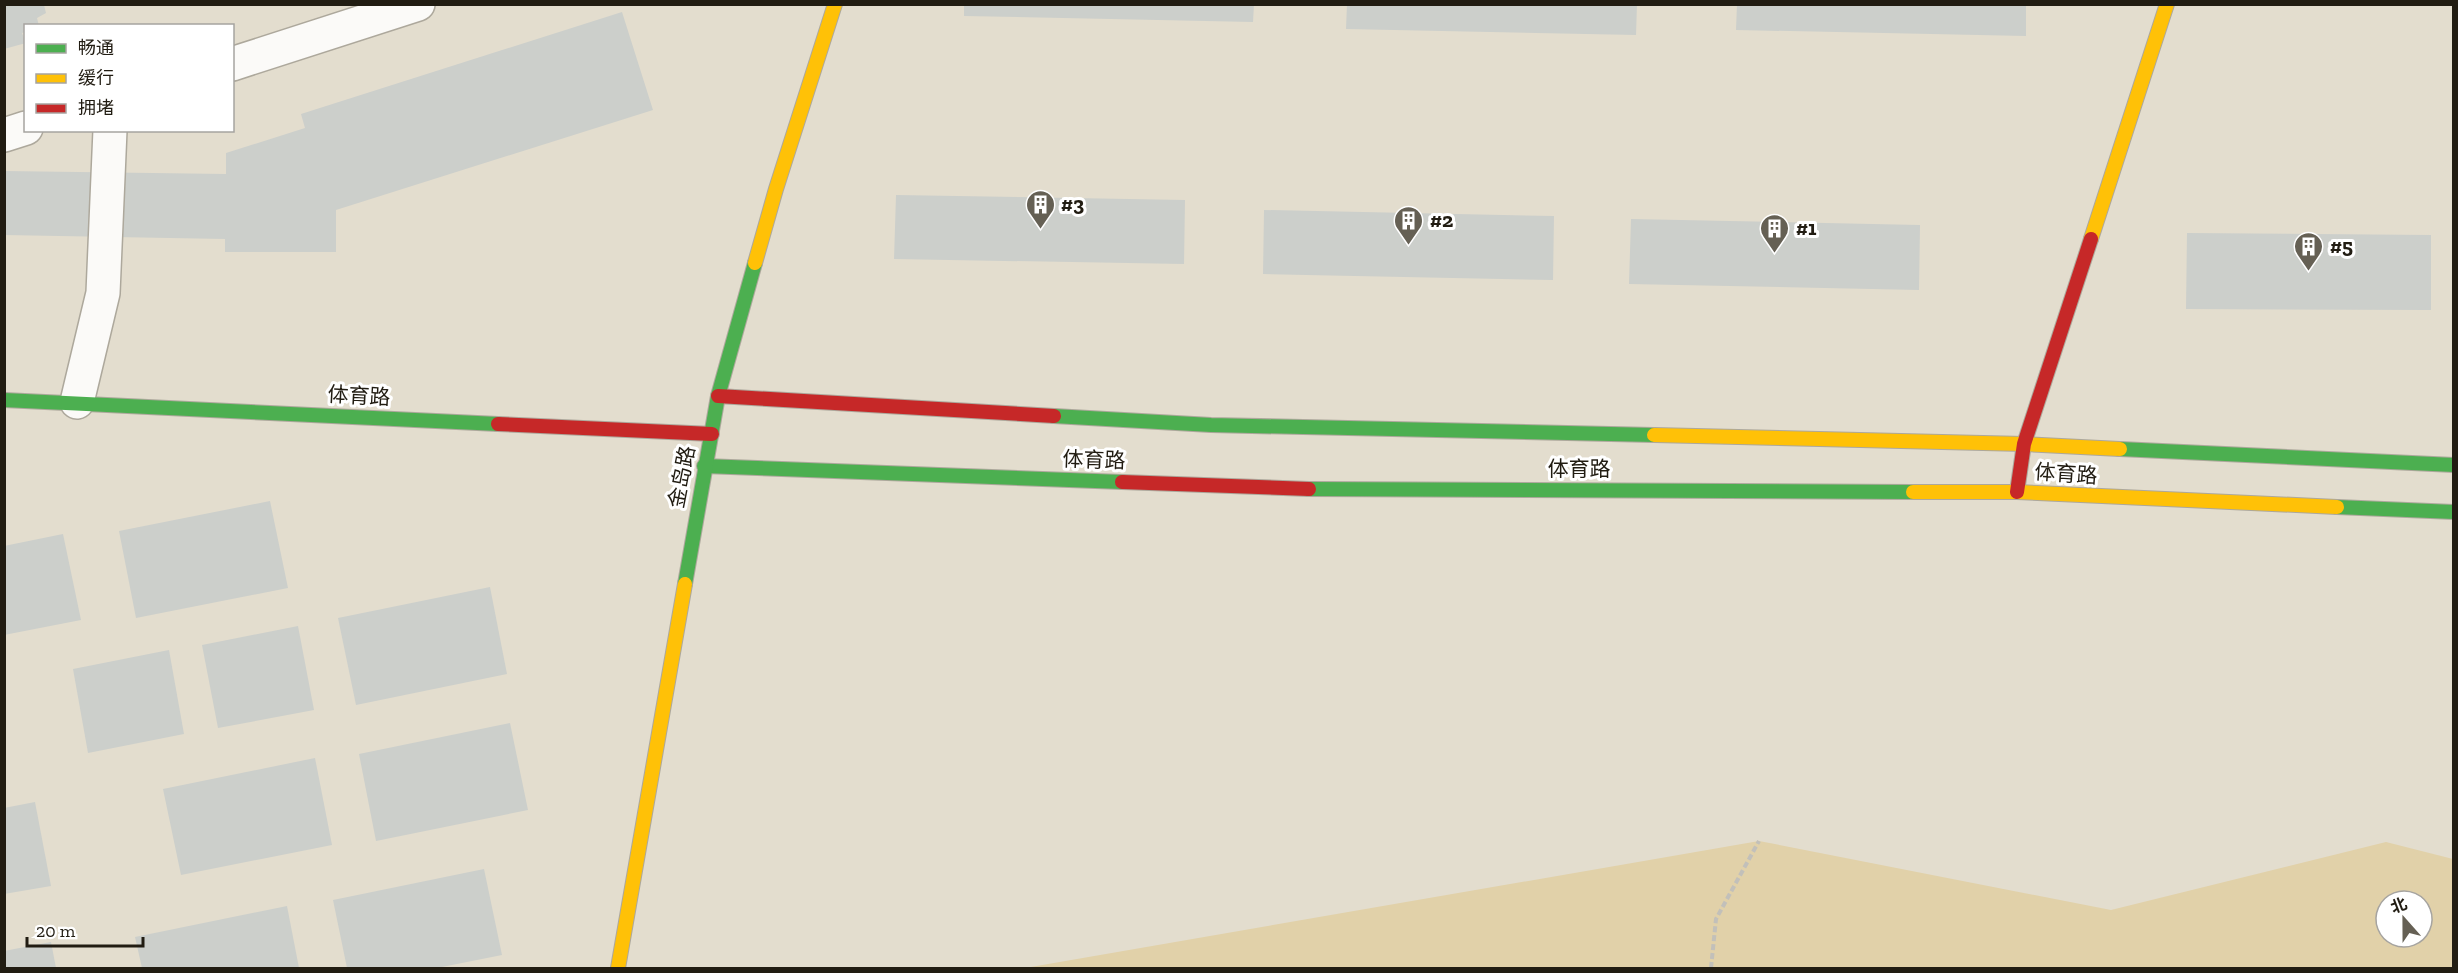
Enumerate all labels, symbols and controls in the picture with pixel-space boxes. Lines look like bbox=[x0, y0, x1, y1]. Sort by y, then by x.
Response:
legend bbox=[24, 24, 234, 132]
text: 畅通 bbox=[78, 37, 114, 59]
text: 缓行 bbox=[78, 67, 114, 89]
text: 拥堵 bbox=[78, 97, 114, 119]
building icon: #3 bbox=[1024, 188, 1056, 230]
place label: #3 bbox=[1061, 191, 1084, 216]
building icon: #2 bbox=[1393, 204, 1425, 246]
place label: #2 bbox=[1430, 207, 1453, 232]
building icon: #1 bbox=[1759, 212, 1791, 254]
place label: #1 bbox=[1796, 215, 1817, 240]
building icon: #5 bbox=[2293, 230, 2325, 272]
place label: #5 bbox=[2330, 233, 2353, 258]
street label: 体育路 bbox=[327, 381, 391, 410]
street label: 金岛路 bbox=[663, 444, 700, 510]
street label: 体育路 bbox=[1062, 446, 1126, 473]
street label: 体育路 bbox=[1548, 456, 1611, 481]
street label: 体育路 bbox=[2034, 459, 2098, 488]
north arrow bbox=[2374, 889, 2434, 949]
text: 北 bbox=[2388, 894, 2410, 917]
scale bar bbox=[27, 910, 142, 948]
text: 20 m bbox=[36, 920, 76, 942]

